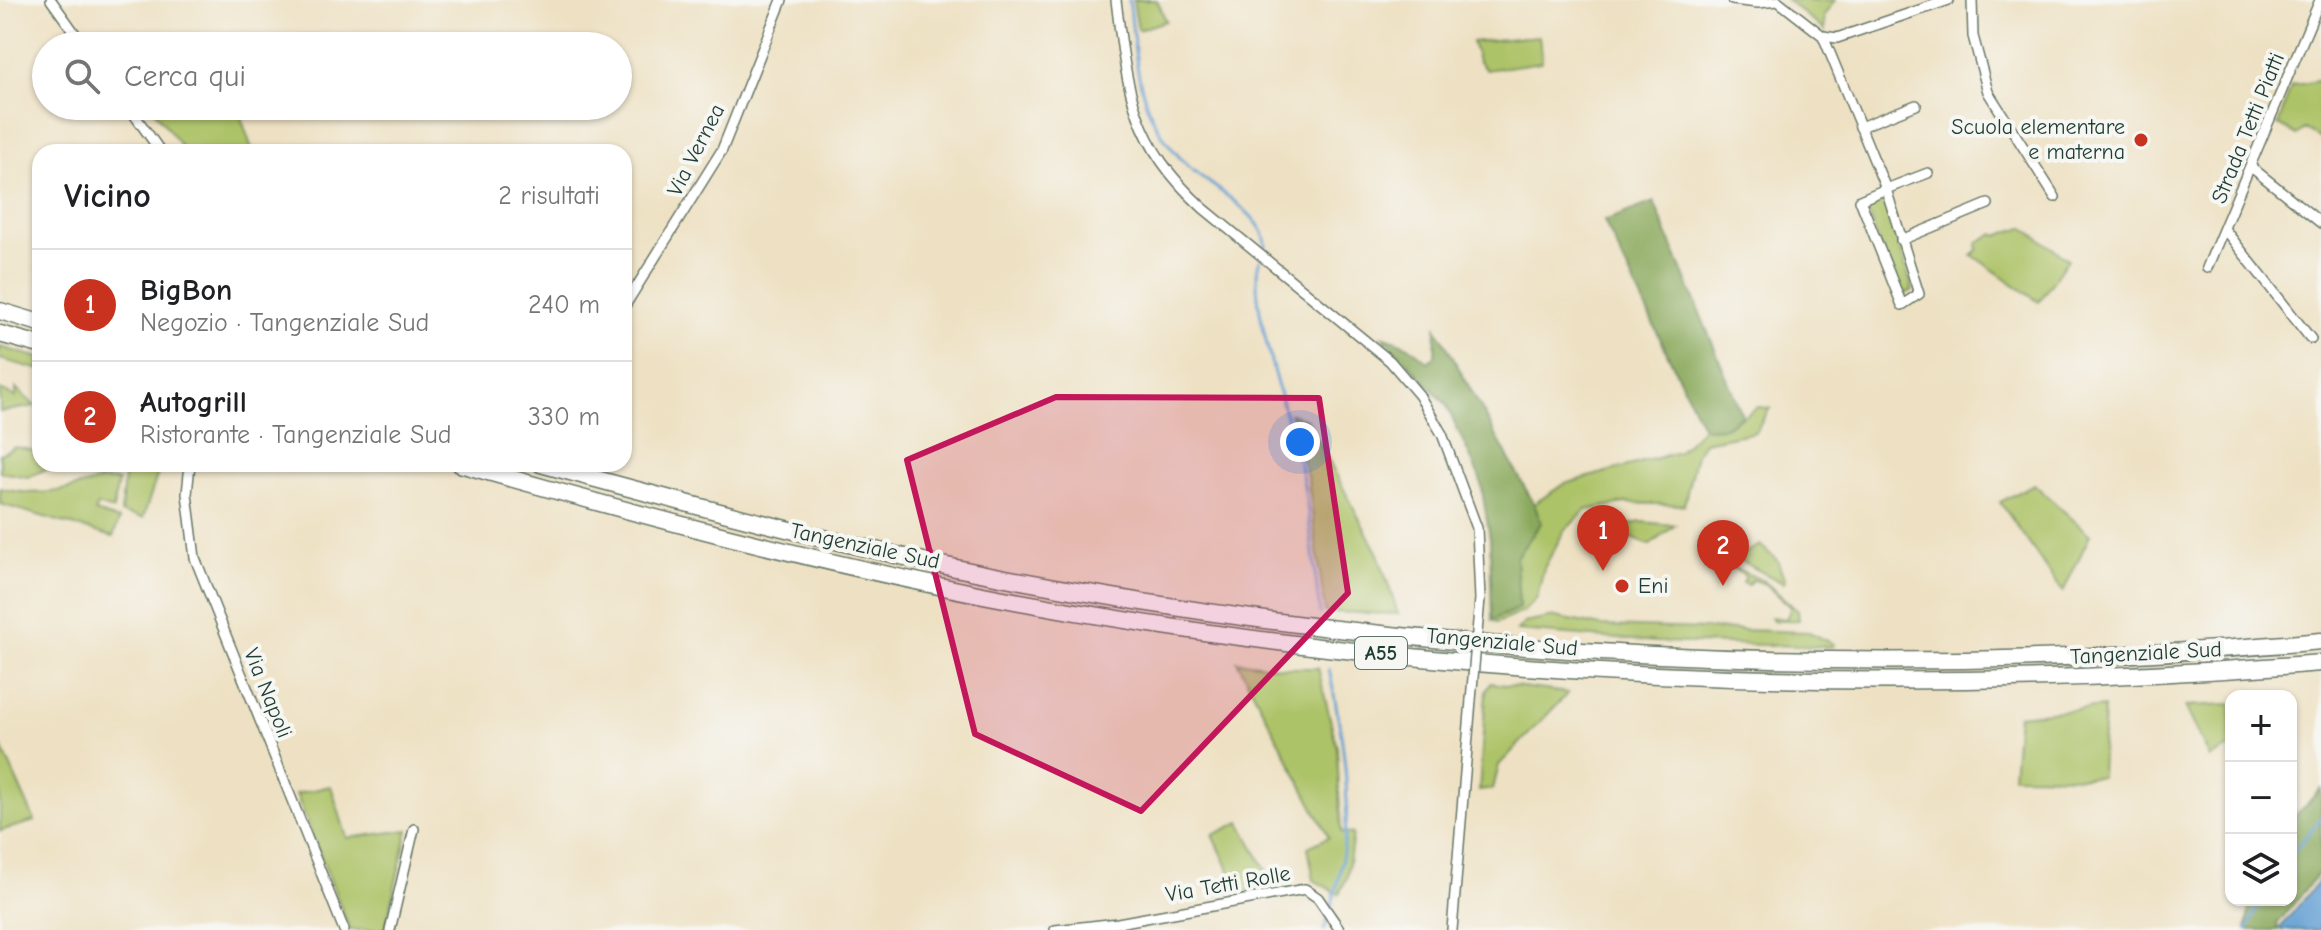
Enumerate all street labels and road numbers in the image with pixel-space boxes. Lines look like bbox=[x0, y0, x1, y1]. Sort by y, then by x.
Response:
street label: Strada Tetti Piatti bbox=[2206, 49, 2290, 207]
street label: Via Vernea bbox=[662, 99, 730, 201]
street label: Tangenziale Sud bbox=[788, 517, 942, 575]
street label: Tangenziale Sud bbox=[1425, 622, 1579, 662]
street label: Tangenziale Sud bbox=[2069, 636, 2223, 670]
road number: A55 bbox=[1355, 637, 1407, 669]
street label: Via Napoli bbox=[238, 644, 298, 742]
street label: Via Tetti Rolle bbox=[1164, 860, 1292, 908]

